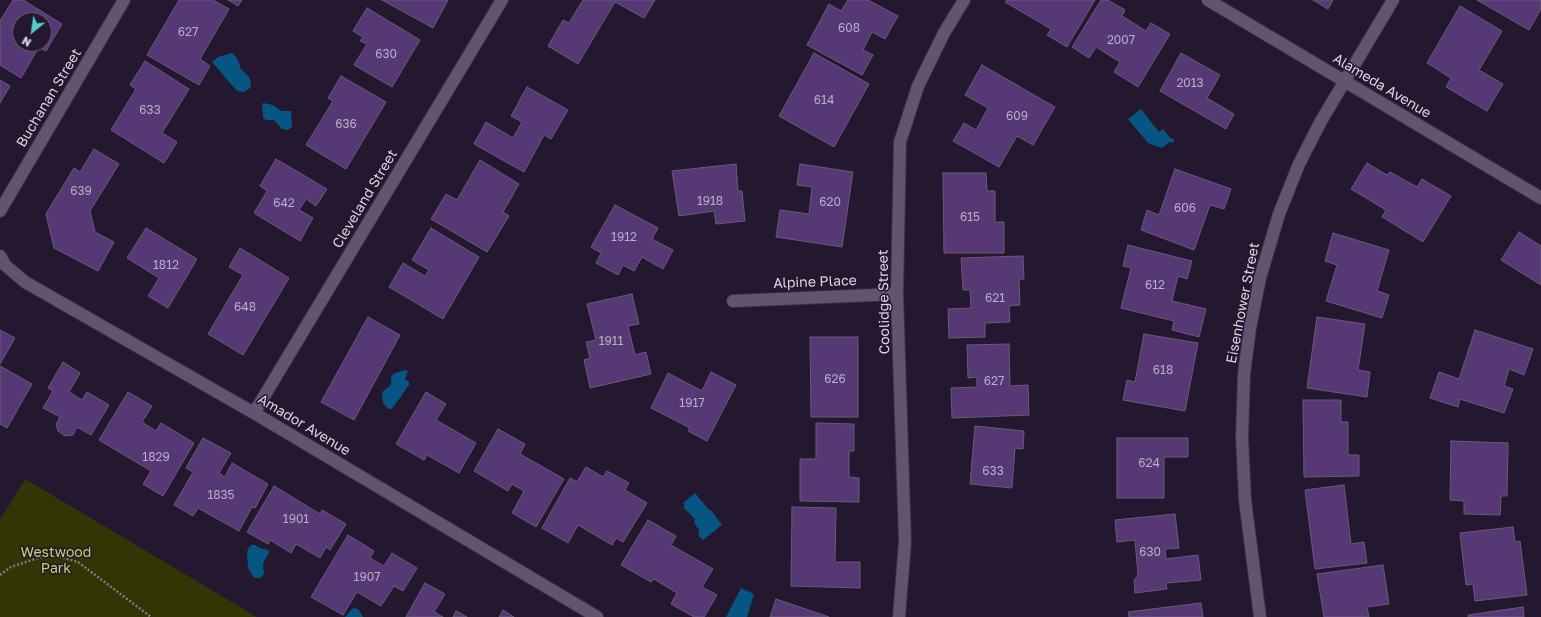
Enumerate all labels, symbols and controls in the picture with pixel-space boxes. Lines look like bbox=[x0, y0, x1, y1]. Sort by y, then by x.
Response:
north arrow bbox=[12, 12, 52, 52]
house number: 608 bbox=[838, 21, 860, 35]
house number: 627 bbox=[178, 25, 198, 39]
house number: 2007 bbox=[1107, 33, 1135, 47]
text: N bbox=[19, 34, 33, 50]
street label: Buchanan Street bbox=[13, 46, 85, 150]
house number: 630 bbox=[375, 47, 397, 61]
street label: Alameda Avenue bbox=[1330, 50, 1434, 122]
house number: 2013 bbox=[1176, 76, 1204, 90]
house number: 614 bbox=[814, 93, 834, 107]
house number: 633 bbox=[139, 103, 161, 117]
house number: 609 bbox=[1006, 109, 1028, 123]
house number: 636 bbox=[335, 117, 357, 131]
street label: Cleveland Street bbox=[329, 147, 401, 251]
house number: 639 bbox=[70, 184, 92, 198]
house number: 1918 bbox=[697, 194, 723, 208]
house number: 620 bbox=[819, 195, 841, 209]
house number: 642 bbox=[273, 196, 295, 210]
house number: 606 bbox=[1174, 201, 1196, 215]
house number: 615 bbox=[960, 210, 980, 224]
house number: 1912 bbox=[611, 230, 637, 244]
street label: Eisenhower Street bbox=[1223, 241, 1263, 365]
street label: Coolidge Street bbox=[875, 249, 893, 355]
house number: 1812 bbox=[153, 258, 179, 272]
street label: Alpine Place bbox=[773, 272, 857, 292]
house number: 612 bbox=[1145, 278, 1165, 292]
house number: 621 bbox=[985, 291, 1005, 305]
house number: 648 bbox=[234, 300, 256, 314]
house number: 1911 bbox=[599, 334, 623, 348]
house number: 618 bbox=[1153, 363, 1173, 377]
house number: 626 bbox=[824, 372, 846, 386]
house number: 627 bbox=[984, 374, 1004, 388]
street label: Amador Avenue bbox=[255, 391, 353, 459]
house number: 1917 bbox=[679, 396, 705, 410]
house number: 1829 bbox=[142, 450, 170, 464]
house number: 624 bbox=[1138, 456, 1160, 470]
house number: 633 bbox=[982, 464, 1004, 478]
house number: 1835 bbox=[207, 488, 235, 502]
house number: 1901 bbox=[283, 512, 309, 526]
park label: Westwood Park bbox=[21, 545, 91, 578]
house number: 630 bbox=[1139, 545, 1161, 559]
house number: 1907 bbox=[354, 570, 380, 584]

